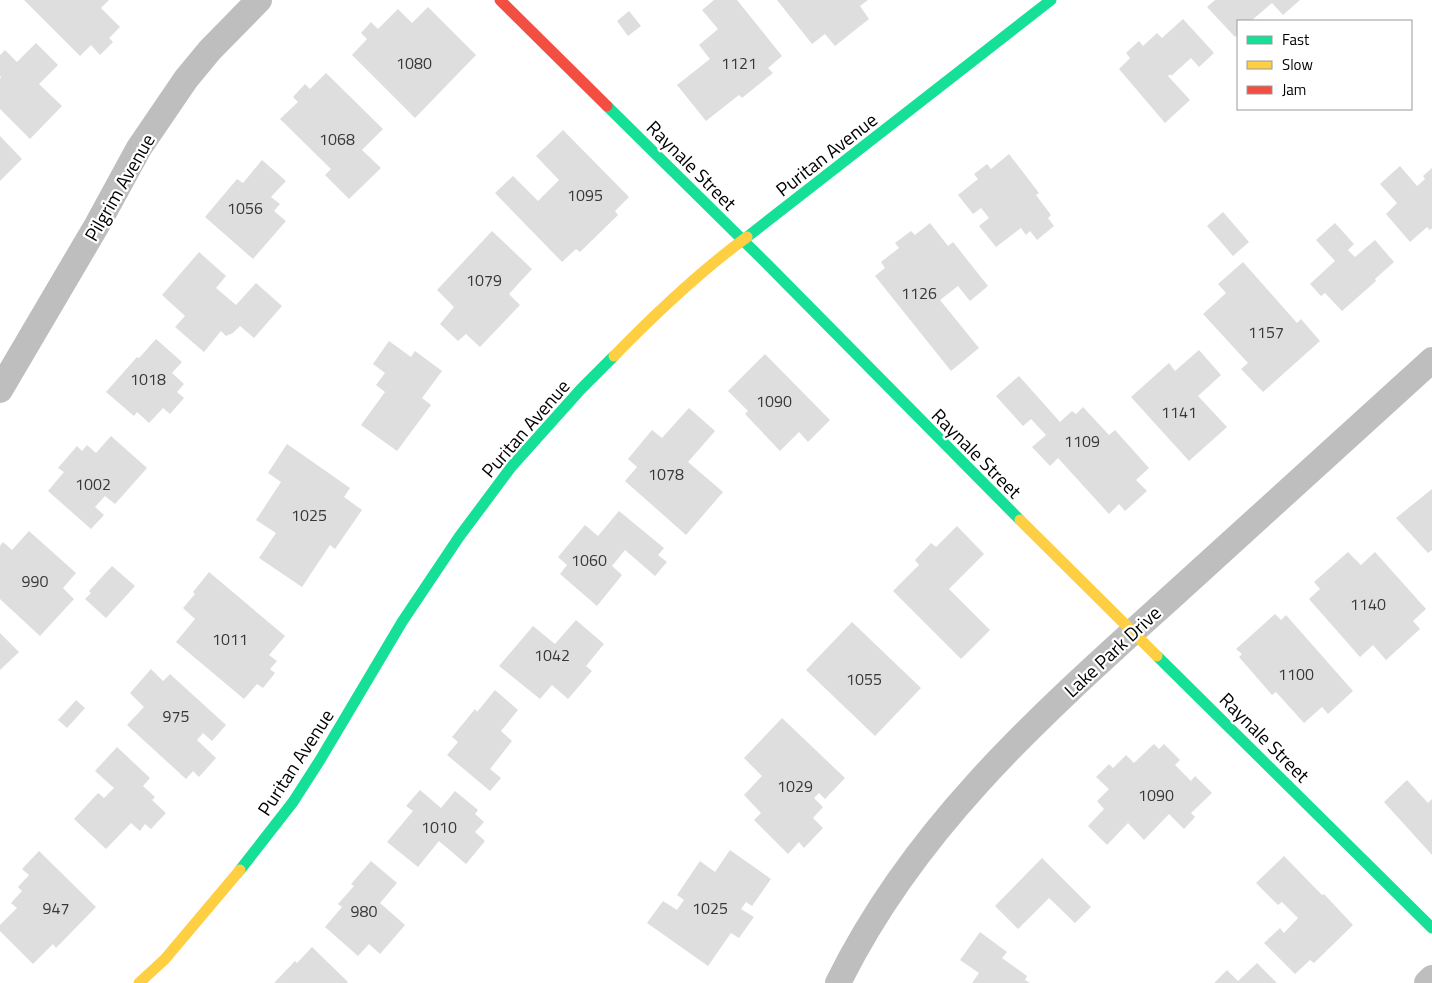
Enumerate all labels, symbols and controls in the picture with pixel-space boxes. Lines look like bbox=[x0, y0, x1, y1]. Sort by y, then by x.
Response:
legend bbox=[1237, 20, 1412, 110]
text: Fast bbox=[1282, 28, 1310, 51]
house number: 1080 bbox=[396, 51, 432, 75]
house number: 1121 bbox=[721, 51, 757, 75]
text: Slow bbox=[1282, 53, 1313, 76]
text: Jam bbox=[1282, 78, 1306, 101]
street label: Puritan Avenue bbox=[769, 105, 883, 203]
street label: Raynale Street bbox=[640, 113, 744, 217]
house number: 1068 bbox=[319, 127, 355, 151]
street label: Pilgrim Avenue bbox=[76, 128, 162, 246]
house number: 1095 bbox=[567, 183, 603, 207]
house number: 1056 bbox=[227, 196, 263, 220]
house number: 1079 bbox=[466, 268, 502, 292]
house number: 1126 bbox=[901, 281, 937, 305]
house number: 1157 bbox=[1248, 320, 1284, 344]
house number: 1018 bbox=[130, 367, 166, 391]
street label: Puritan Avenue bbox=[474, 372, 576, 484]
house number: 1090 bbox=[756, 389, 792, 413]
house number: 1141 bbox=[1161, 400, 1197, 424]
street label: Raynale Street bbox=[925, 401, 1029, 505]
house number: 1109 bbox=[1064, 429, 1100, 453]
house number: 1078 bbox=[648, 462, 684, 486]
house number: 1002 bbox=[75, 472, 111, 496]
house number: 1025 bbox=[291, 503, 327, 527]
house number: 1060 bbox=[571, 548, 607, 572]
house number: 990 bbox=[22, 569, 48, 593]
house number: 1140 bbox=[1350, 592, 1386, 616]
street label: Lake Park Drive bbox=[1057, 598, 1167, 704]
house number: 1011 bbox=[212, 627, 248, 651]
house number: 1042 bbox=[534, 643, 570, 667]
house number: 1100 bbox=[1278, 662, 1314, 686]
house number: 1055 bbox=[846, 667, 882, 691]
street label: Raynale Street bbox=[1213, 685, 1317, 789]
street label: Puritan Avenue bbox=[250, 703, 340, 821]
house number: 975 bbox=[163, 704, 189, 728]
house number: 1029 bbox=[777, 774, 813, 798]
house number: 1090 bbox=[1138, 783, 1174, 807]
house number: 1010 bbox=[421, 815, 457, 839]
house number: 947 bbox=[43, 896, 69, 920]
house number: 1025 bbox=[692, 896, 728, 920]
house number: 980 bbox=[351, 899, 377, 923]

